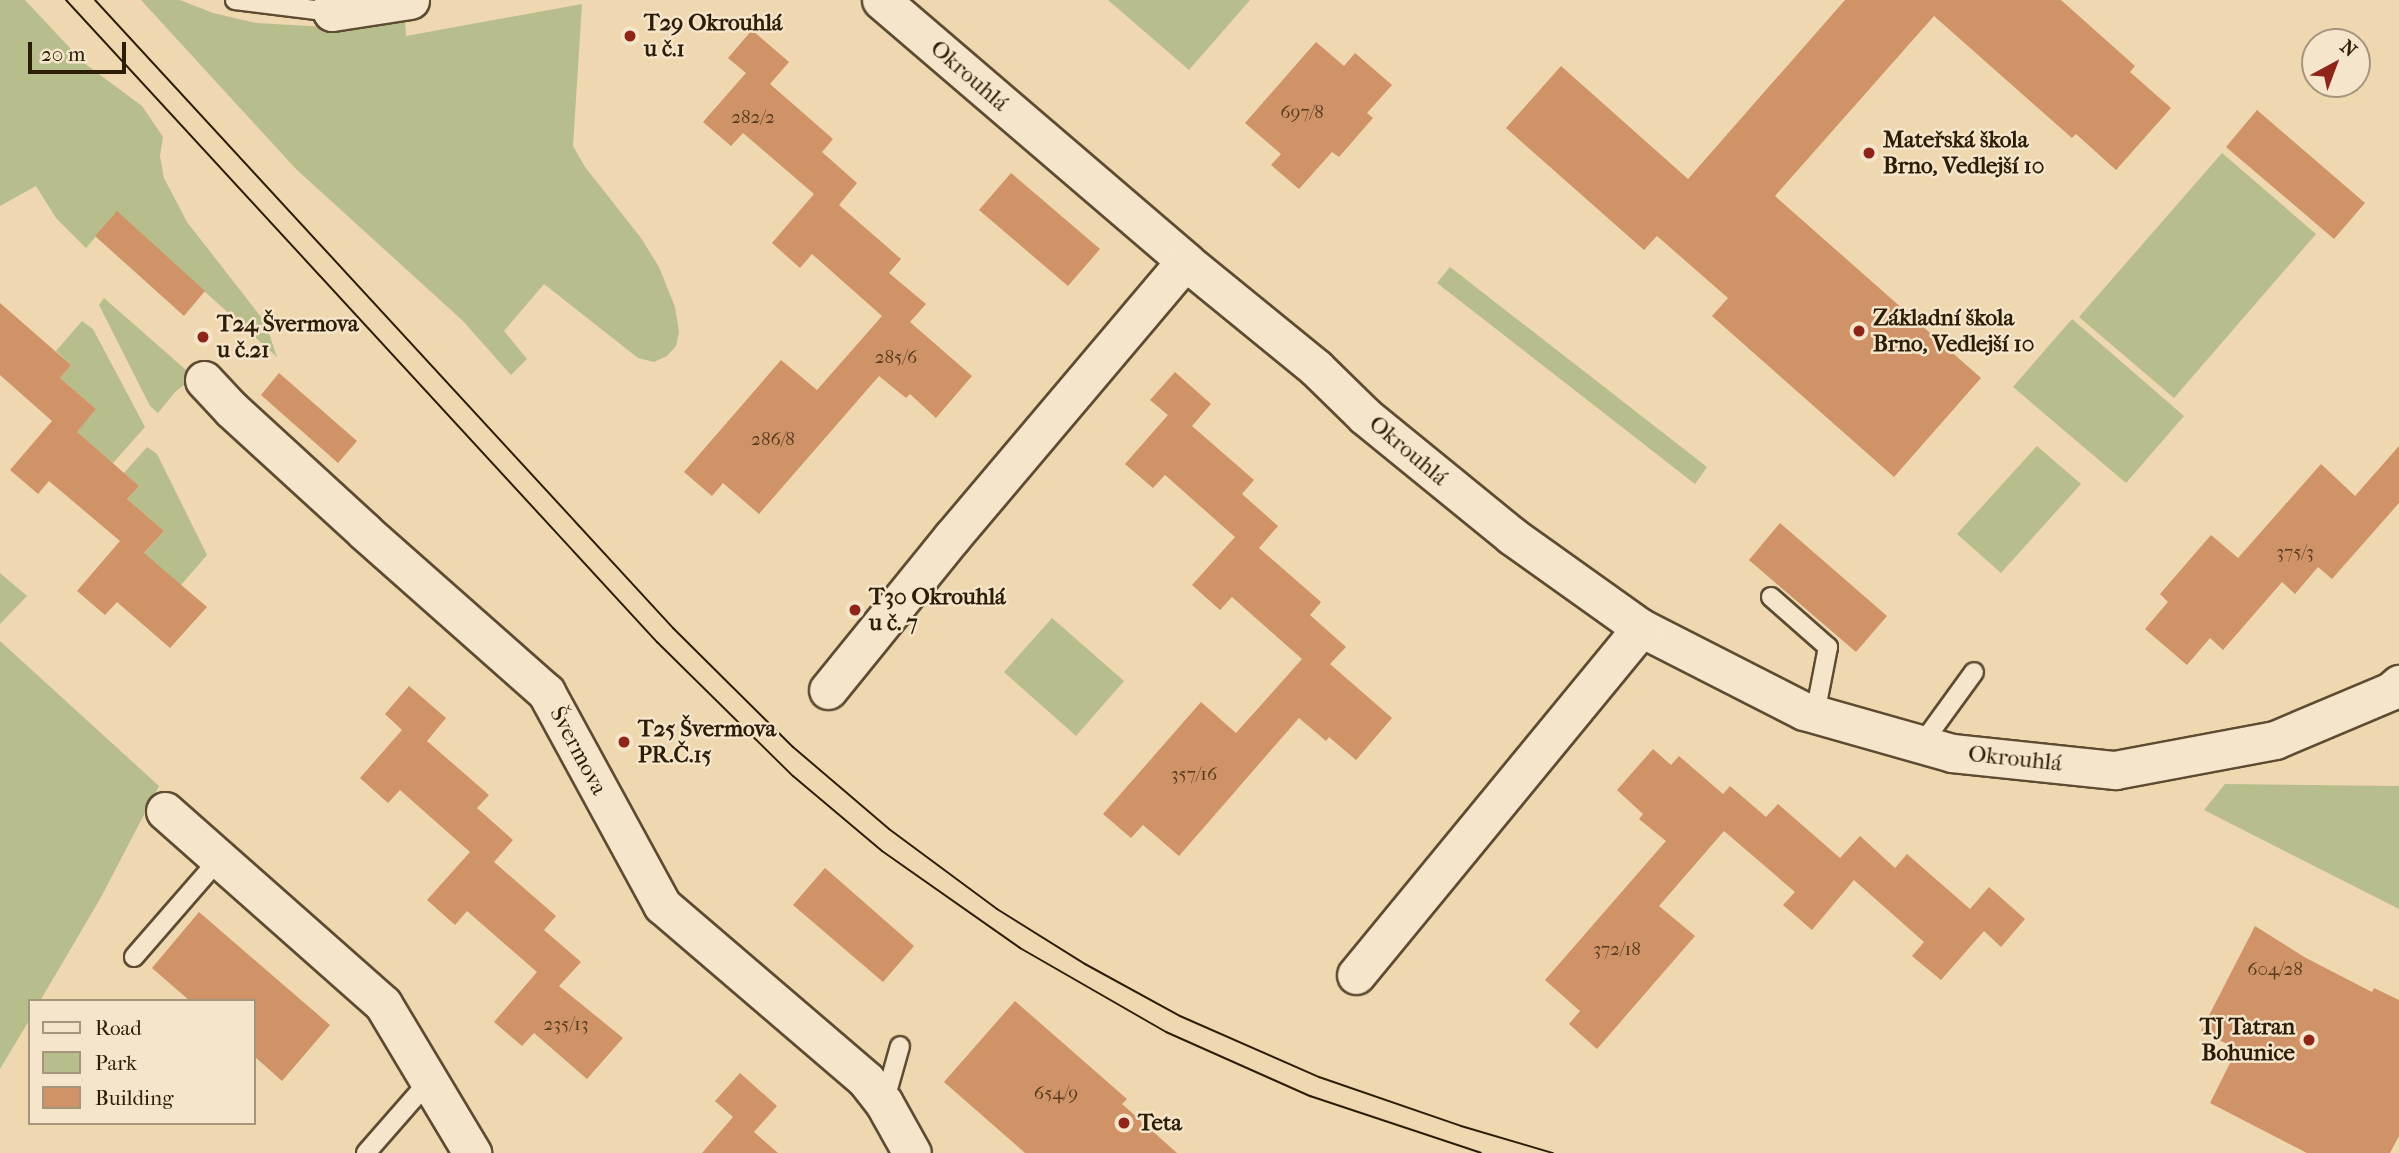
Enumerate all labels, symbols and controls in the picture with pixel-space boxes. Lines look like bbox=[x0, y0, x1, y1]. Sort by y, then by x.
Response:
place label: T29 Okrouhlá u č.1 bbox=[644, 9, 782, 63]
scale bar bbox=[32, 28, 130, 72]
marker: T29 Okrouhlá u č.1 bbox=[622, 28, 638, 44]
north arrow bbox=[2301, 28, 2371, 98]
street label: Okrouhlá bbox=[924, 35, 1014, 117]
text: N bbox=[2336, 36, 2361, 62]
text: 20 m bbox=[41, 42, 85, 66]
house number: 697/8 bbox=[1280, 102, 1324, 124]
house number: 282/2 bbox=[731, 107, 775, 129]
place label: Mateřská škola Brno, Vedlejší 10 bbox=[1883, 126, 2044, 180]
marker: Mateřská škola Brno, Vedlejší 10 bbox=[1861, 145, 1877, 161]
place label: Základní škola Brno, Vedlejší 10 bbox=[1873, 304, 2034, 358]
place label: T24 Švermova u č.21 bbox=[217, 310, 359, 364]
marker: Základní škola Brno, Vedlejší 10 bbox=[1851, 323, 1867, 339]
marker: T24 Švermova u č.21 bbox=[195, 329, 211, 345]
house number: 285/6 bbox=[875, 347, 917, 369]
street label: Okrouhlá bbox=[1363, 410, 1453, 492]
house number: 286/8 bbox=[751, 429, 795, 451]
house number: 375/3 bbox=[2276, 542, 2314, 564]
place label: T30 Okrouhlá u č. 7 bbox=[869, 583, 1006, 637]
marker: T30 Okrouhlá u č. 7 bbox=[847, 602, 863, 618]
street label: Švermova bbox=[543, 702, 613, 800]
place label: T25 Švermova PR.Č.15 bbox=[638, 715, 776, 769]
marker: T25 Švermova PR.Č.15 bbox=[616, 734, 632, 750]
street label: Okrouhlá bbox=[1967, 740, 2063, 778]
house number: 357/16 bbox=[1171, 764, 1217, 786]
house number: 372/18 bbox=[1593, 939, 1641, 961]
house number: 604/28 bbox=[2247, 959, 2303, 981]
legend bbox=[28, 999, 256, 1125]
place label: TJ Tatran Bohunice bbox=[2200, 1013, 2295, 1067]
house number: 235/13 bbox=[544, 1014, 588, 1036]
text: Road bbox=[95, 1016, 142, 1040]
marker: TJ Tatran Bohunice bbox=[2301, 1032, 2317, 1048]
text: Park bbox=[95, 1051, 137, 1075]
house number: 654/9 bbox=[1034, 1083, 1078, 1105]
text: Building bbox=[95, 1086, 173, 1110]
place label: Teta bbox=[1138, 1109, 1182, 1137]
marker: Teta bbox=[1116, 1115, 1132, 1131]

